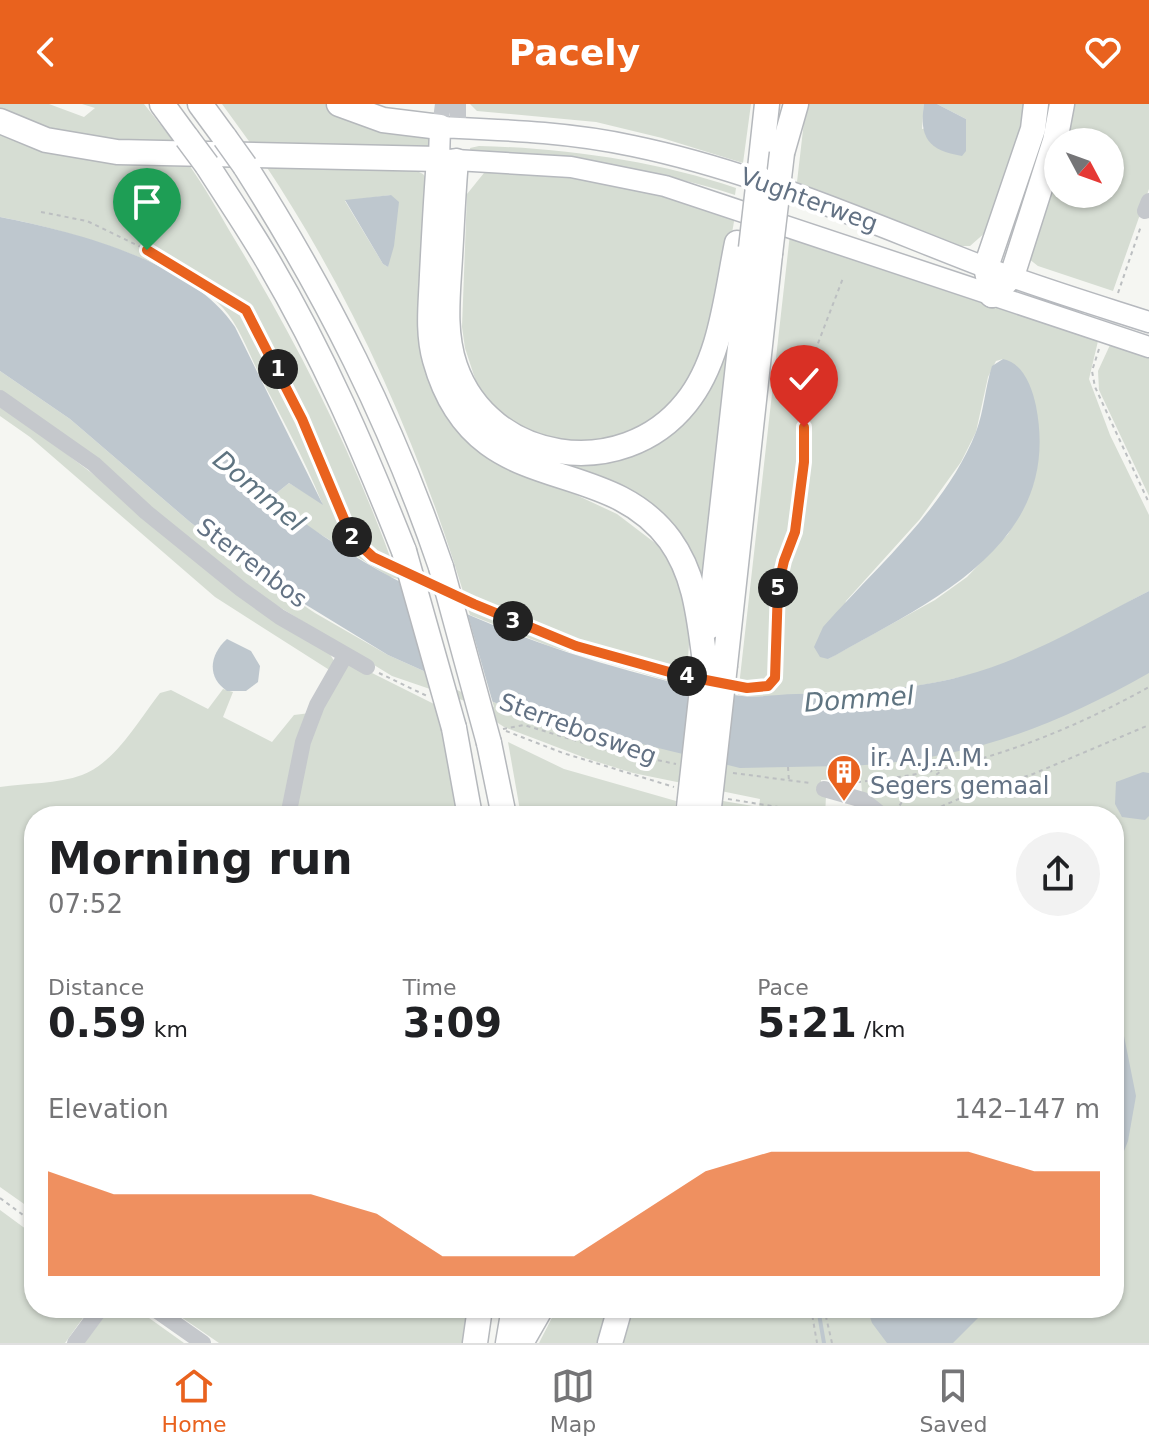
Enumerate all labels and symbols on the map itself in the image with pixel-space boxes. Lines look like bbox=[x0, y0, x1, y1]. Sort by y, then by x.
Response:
north arrow bbox=[1044, 128, 1124, 208]
street label: Vughterweg bbox=[736, 162, 882, 238]
pin bbox=[113, 168, 181, 250]
pin bbox=[770, 345, 838, 427]
pin: 1 bbox=[258, 349, 298, 389]
water label: Dommel bbox=[207, 444, 311, 538]
street label: Sterrenbos bbox=[191, 513, 313, 613]
pin: 2 bbox=[332, 517, 372, 557]
pin: 5 bbox=[758, 568, 798, 608]
pin: 3 bbox=[493, 601, 533, 641]
pin: 4 bbox=[667, 656, 707, 696]
water label: Dommel bbox=[803, 680, 916, 718]
street label: Sterrebosweg bbox=[496, 688, 660, 770]
place label: ir. A.J.A.M. Segers gemaal bbox=[870, 744, 1049, 800]
building icon: ir. A.J.A.M. Segers gemaal bbox=[825, 753, 863, 803]

